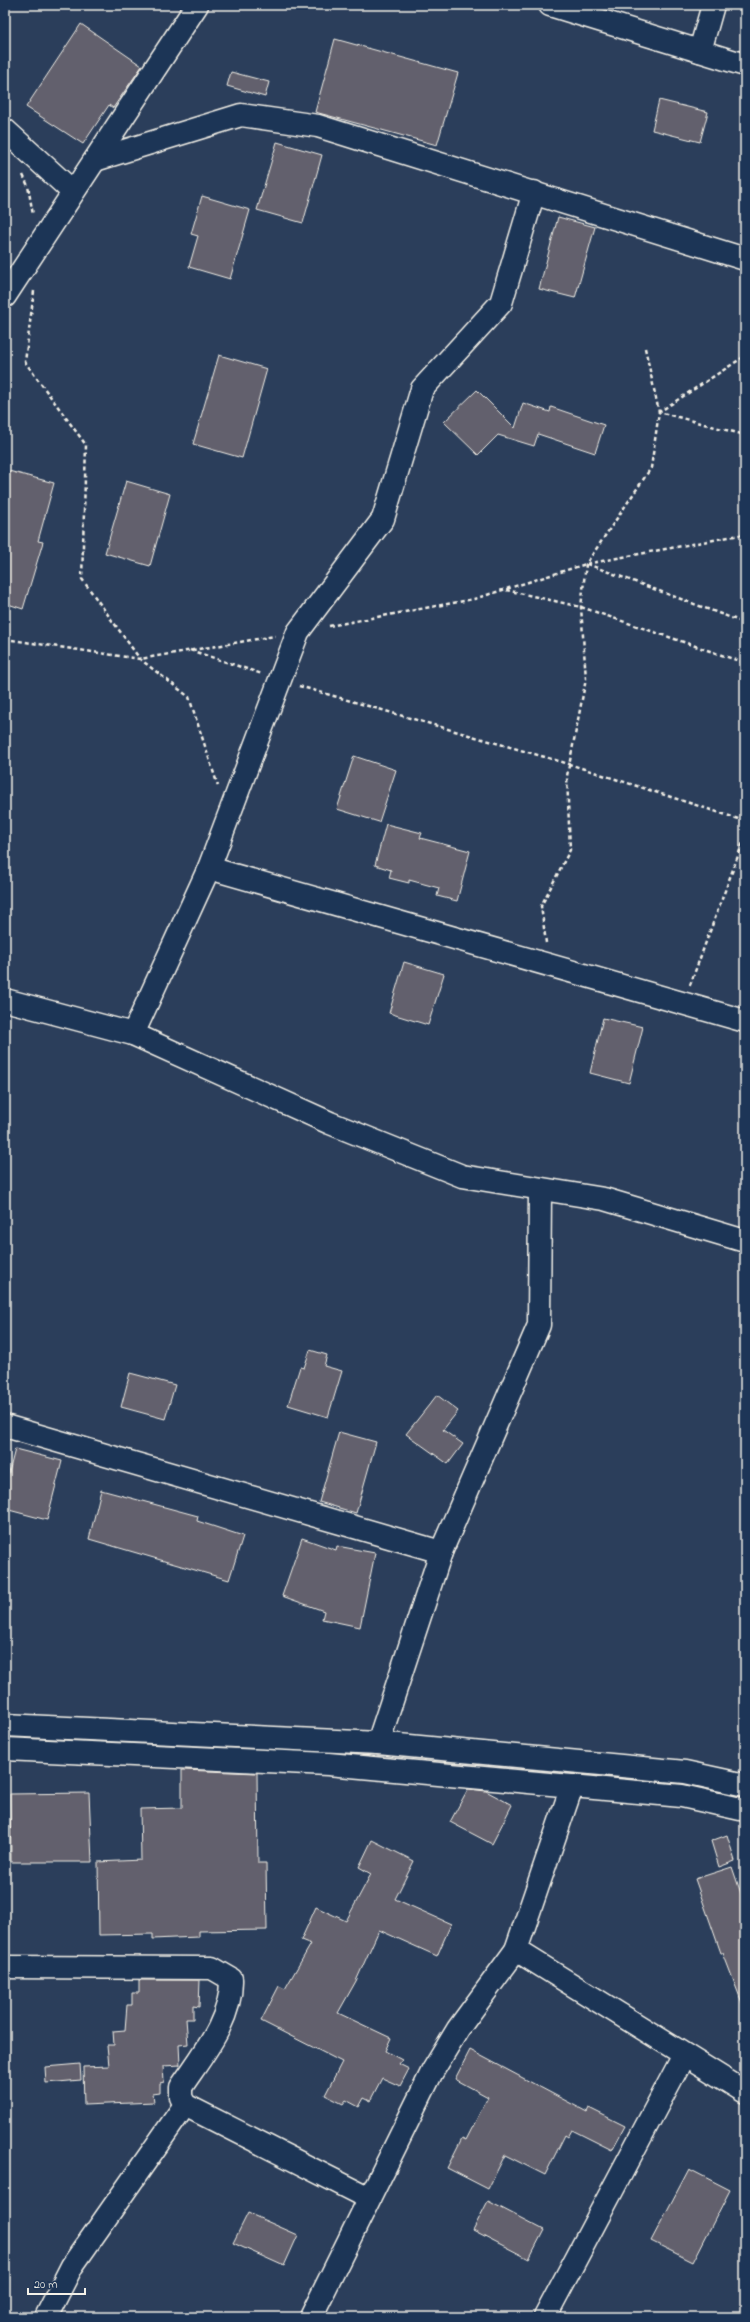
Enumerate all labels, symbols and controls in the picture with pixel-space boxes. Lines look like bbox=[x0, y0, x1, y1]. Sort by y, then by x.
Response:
scale bar bbox=[28, 2270, 85, 2296]
text: 20 m bbox=[34, 2276, 57, 2294]

